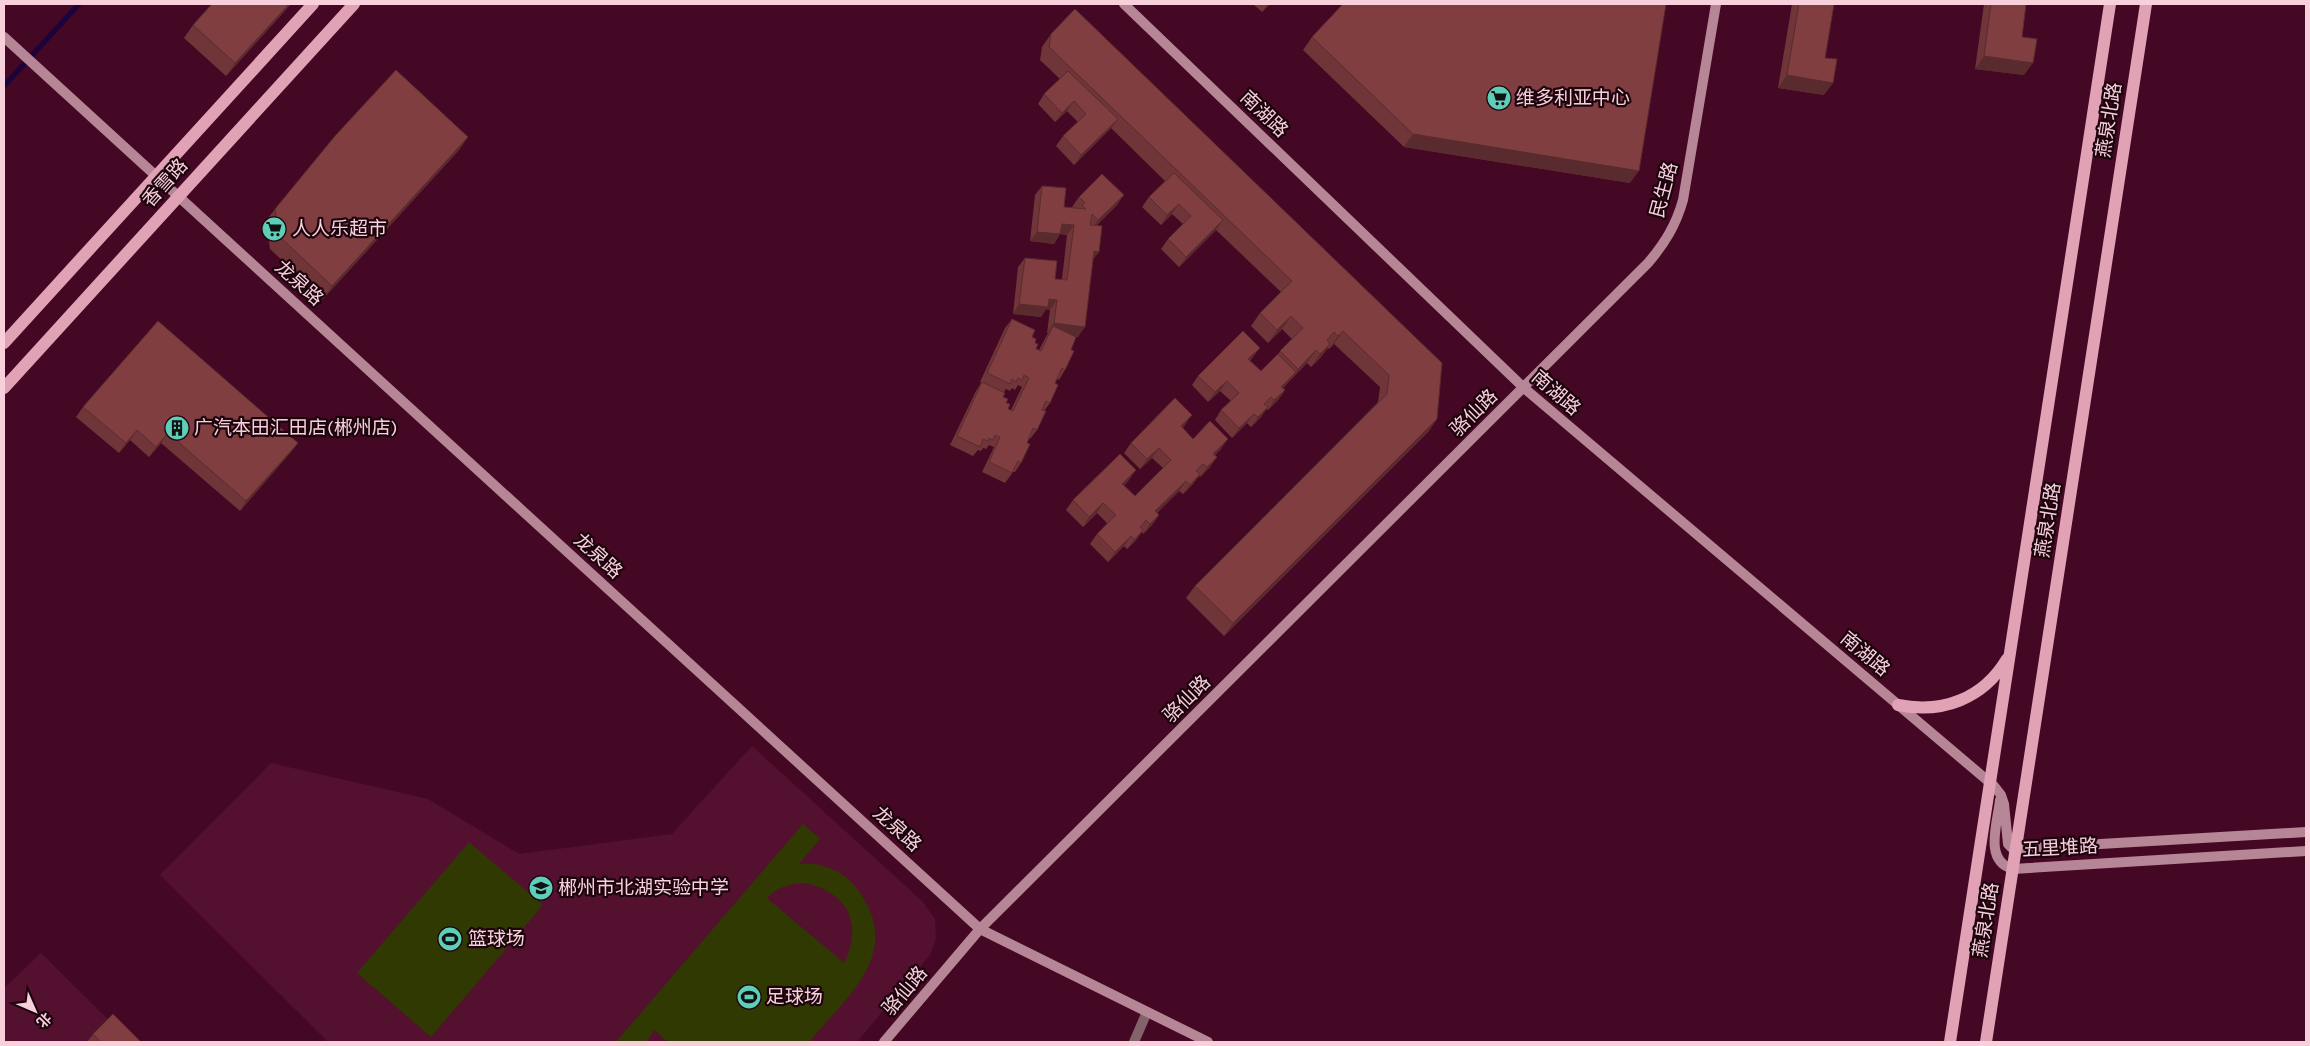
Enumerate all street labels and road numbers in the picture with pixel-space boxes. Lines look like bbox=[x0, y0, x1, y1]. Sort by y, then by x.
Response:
street label: 燕泉北路 bbox=[2092, 81, 2126, 159]
street label: 南湖路 bbox=[1236, 86, 1292, 142]
street label: 香雪路 bbox=[138, 154, 192, 212]
street label: 民生路 bbox=[1646, 160, 1682, 220]
street label: 龙泉路 bbox=[270, 256, 328, 310]
street label: 南湖路 bbox=[1527, 366, 1585, 420]
street label: 骆仙路 bbox=[1446, 385, 1502, 441]
street label: 燕泉北路 bbox=[2031, 481, 2065, 559]
street label: 龙泉路 bbox=[569, 529, 627, 583]
street label: 南湖路 bbox=[1836, 627, 1894, 681]
street label: 骆仙路 bbox=[1159, 671, 1215, 727]
street label: 龙泉路 bbox=[868, 802, 926, 856]
street label: 五里堆路 bbox=[2021, 835, 2099, 861]
street label: 燕泉北路 bbox=[1969, 881, 2003, 959]
street label: 骆仙路 bbox=[878, 962, 932, 1020]

